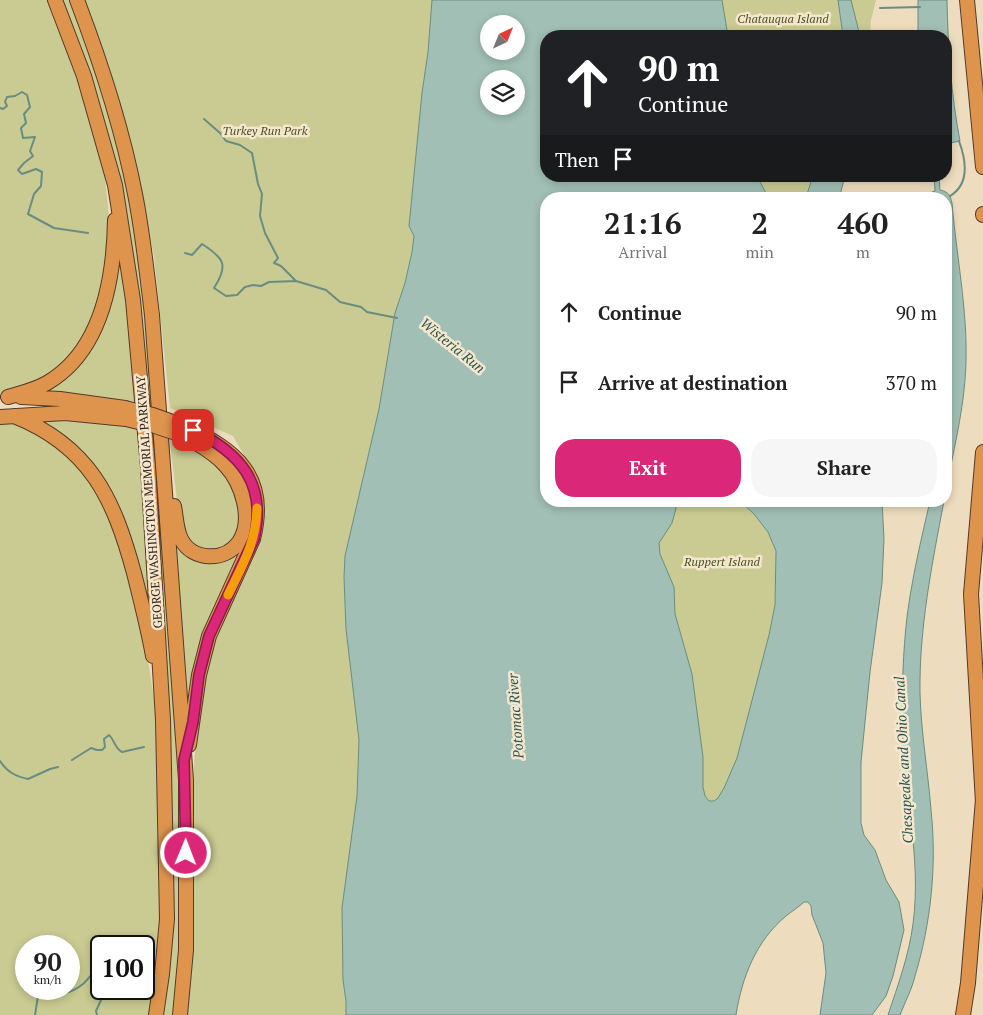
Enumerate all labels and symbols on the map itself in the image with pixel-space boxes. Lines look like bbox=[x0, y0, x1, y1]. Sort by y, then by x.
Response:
park label: Chatauqua Island bbox=[737, 11, 829, 26]
north arrow bbox=[480, 15, 525, 60]
park label: Turkey Run Park bbox=[223, 123, 308, 138]
water label: Wisteria Run bbox=[417, 313, 489, 377]
street label: GEORGE WASHINGTON MEMORIAL PARKWAY bbox=[133, 375, 165, 629]
pin bbox=[172, 409, 214, 451]
park label: Ruppert Island bbox=[683, 554, 761, 569]
water label: Potomac River bbox=[503, 672, 528, 760]
water label: Chesapeake and Ohio Canal bbox=[889, 676, 917, 844]
position arrow bbox=[159, 826, 211, 878]
speed limit sign: 100 bbox=[90, 935, 155, 1000]

